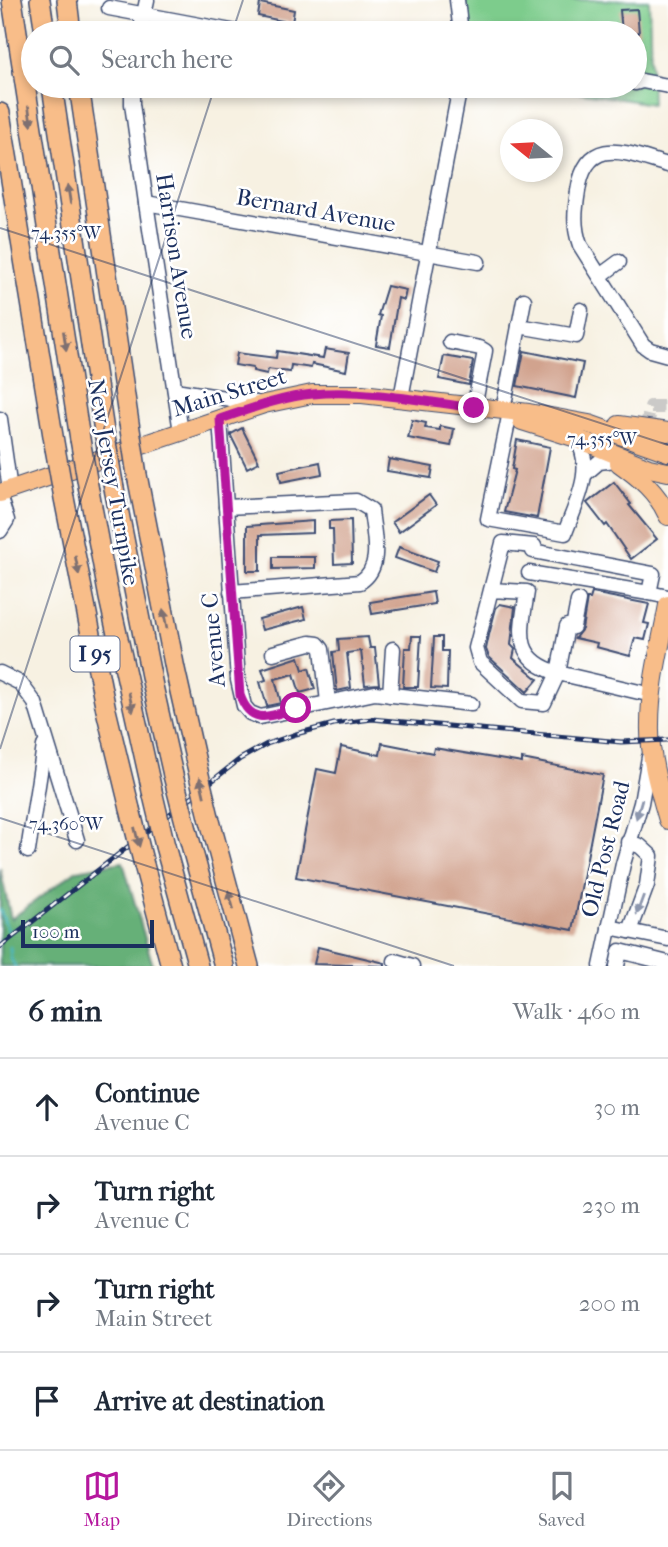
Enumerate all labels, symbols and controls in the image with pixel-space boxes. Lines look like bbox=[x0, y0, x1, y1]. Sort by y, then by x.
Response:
search box bbox=[21, 21, 647, 98]
icon: search bbox=[45, 41, 83, 79]
text: Search here bbox=[101, 44, 233, 75]
one-way arrow bbox=[25, 105, 36, 127]
north arrow bbox=[500, 119, 563, 182]
street label: Harrison Avenue bbox=[150, 171, 203, 341]
one-way arrow bbox=[63, 183, 74, 205]
street label: Bernard Avenue bbox=[234, 183, 398, 238]
text: 74.355°W bbox=[31, 223, 102, 244]
one-way arrow bbox=[60, 330, 71, 352]
street label: Main Street bbox=[169, 362, 289, 423]
street label: New Jersey Turnpike bbox=[82, 377, 145, 588]
route end bbox=[458, 392, 489, 423]
text: 74.355°W bbox=[567, 429, 638, 450]
one-way arrow bbox=[72, 554, 83, 576]
street label: Avenue C bbox=[196, 592, 231, 689]
one-way arrow bbox=[159, 608, 170, 630]
road number: I 95 bbox=[70, 636, 119, 672]
one-way arrow bbox=[126, 691, 137, 713]
route start bbox=[280, 692, 311, 723]
one-way arrow bbox=[196, 776, 207, 798]
street label: Old Post Road bbox=[575, 778, 636, 920]
one-way arrow bbox=[633, 798, 644, 820]
text: 74.360°W bbox=[29, 814, 104, 835]
one-way arrow bbox=[132, 826, 143, 848]
one-way arrow bbox=[225, 889, 236, 911]
one-way arrow bbox=[634, 894, 645, 915]
scale bar bbox=[21, 917, 154, 949]
text: 100 m bbox=[32, 921, 80, 943]
text: 6 min bbox=[28, 994, 102, 1029]
text: Walk · 460 m bbox=[513, 998, 640, 1025]
text: Continue bbox=[95, 1078, 200, 1109]
icon: ahead bbox=[28, 1088, 66, 1126]
text: 30 m bbox=[594, 1094, 640, 1121]
text: Avenue C bbox=[95, 1109, 190, 1136]
text: Turn right bbox=[95, 1176, 215, 1207]
icon: right bbox=[28, 1186, 66, 1224]
text: 230 m bbox=[582, 1192, 640, 1219]
text: Avenue C bbox=[95, 1207, 190, 1234]
text: Turn right bbox=[95, 1274, 215, 1305]
icon: right bbox=[28, 1284, 66, 1322]
text: 200 m bbox=[579, 1290, 640, 1317]
text: Main Street bbox=[95, 1305, 212, 1332]
icon: arrive bbox=[28, 1382, 66, 1420]
text: Arrive at destination bbox=[95, 1386, 325, 1417]
tab: Map bbox=[83, 1467, 121, 1531]
tab: Directions bbox=[287, 1467, 372, 1531]
tab: Saved bbox=[538, 1467, 585, 1531]

